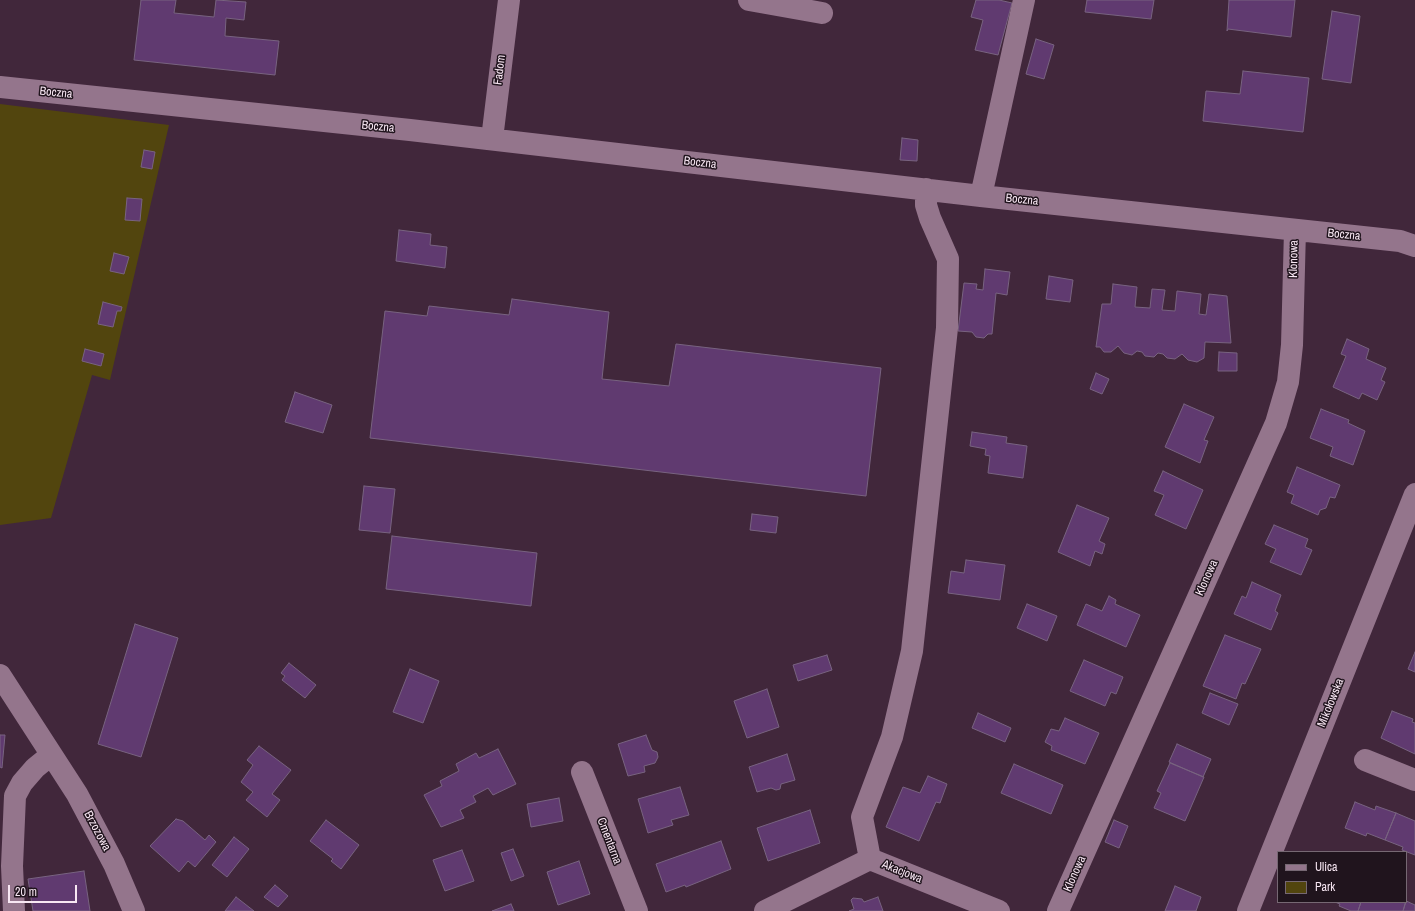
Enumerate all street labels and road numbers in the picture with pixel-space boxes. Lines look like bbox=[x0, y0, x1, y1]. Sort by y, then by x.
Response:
street label: Fadom bbox=[491, 54, 509, 86]
street label: Boczna bbox=[39, 84, 73, 102]
street label: Boczna bbox=[361, 118, 395, 136]
street label: Boczna bbox=[683, 154, 717, 172]
street label: Boczna bbox=[1005, 191, 1039, 209]
street label: Boczna bbox=[1327, 226, 1361, 244]
street label: Klonowa bbox=[1286, 240, 1302, 278]
street label: Klonowa bbox=[1193, 558, 1221, 598]
street label: Mikołowska bbox=[1315, 676, 1347, 730]
street label: Brzozowa bbox=[81, 809, 113, 853]
street label: Cmentarna bbox=[594, 816, 624, 866]
street label: Klonowa bbox=[1061, 854, 1089, 894]
street label: Akacjowa bbox=[880, 857, 924, 887]

